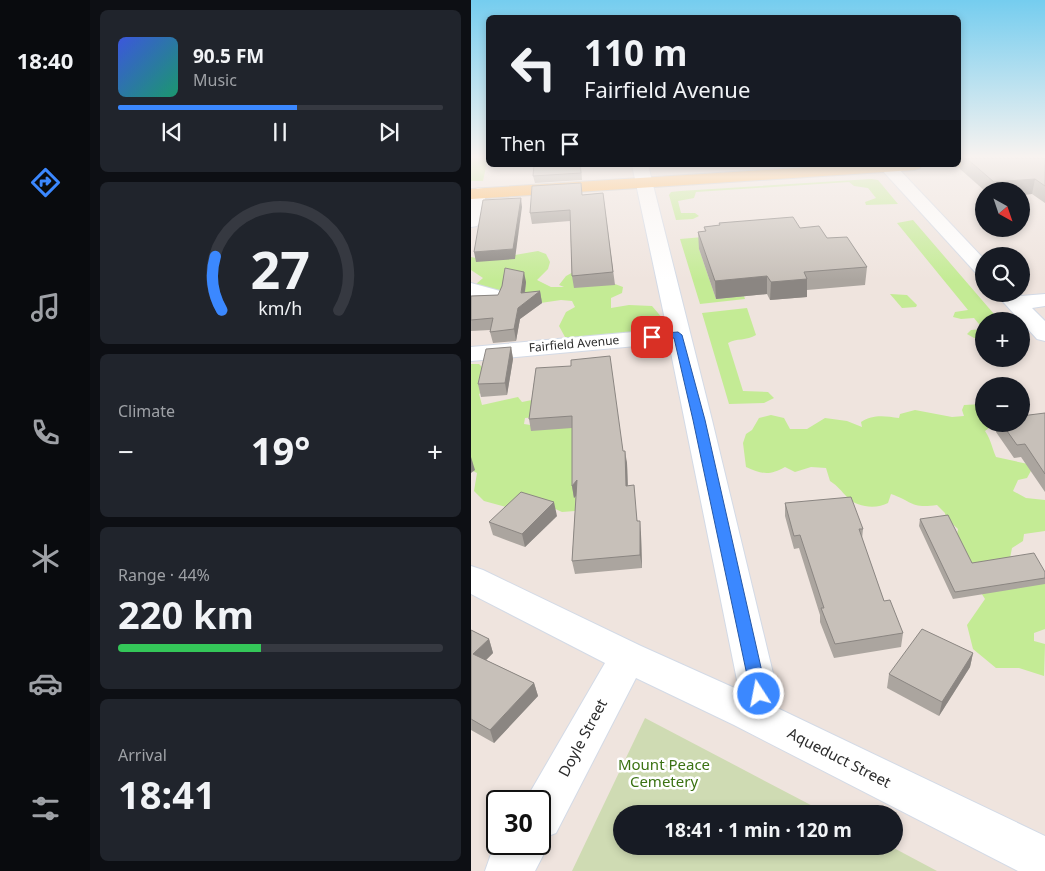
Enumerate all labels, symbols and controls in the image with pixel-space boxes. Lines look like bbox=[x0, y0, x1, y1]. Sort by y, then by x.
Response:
text: 110 m bbox=[584, 29, 687, 76]
icon: left bbox=[501, 35, 566, 100]
text: 90.5 FM bbox=[193, 43, 264, 69]
text: 18:40 bbox=[17, 45, 73, 75]
text: Music bbox=[193, 69, 237, 91]
text: Fairfield Avenue bbox=[584, 74, 750, 104]
icon: previous bbox=[158, 118, 186, 146]
icon: pause bbox=[266, 118, 294, 146]
icon: next bbox=[375, 118, 403, 146]
icon: arrive bbox=[556, 130, 584, 158]
text: Then bbox=[501, 131, 546, 157]
icon: directions bbox=[28, 165, 63, 200]
north arrow bbox=[975, 182, 1030, 238]
map controls bbox=[975, 182, 1030, 432]
text: 27 bbox=[251, 233, 310, 304]
button: search bbox=[975, 247, 1030, 302]
icon: music bbox=[28, 290, 63, 325]
text: km/h bbox=[259, 296, 302, 320]
button: + bbox=[975, 312, 1030, 367]
pin bbox=[631, 316, 673, 358]
icon: arrive bbox=[638, 323, 666, 351]
street label: Fairfield Avenue bbox=[528, 331, 620, 356]
button: − bbox=[975, 377, 1030, 432]
text: Climate bbox=[118, 400, 175, 422]
icon: phone bbox=[28, 415, 63, 450]
text: 19° bbox=[251, 424, 310, 476]
text: − bbox=[118, 432, 134, 470]
text: + bbox=[427, 432, 443, 470]
icon: climate bbox=[28, 541, 63, 576]
text: Range · 44% bbox=[118, 564, 210, 586]
text: 220 km bbox=[118, 588, 254, 640]
icon: car bbox=[28, 666, 63, 701]
position arrow bbox=[732, 667, 784, 719]
street label: Doyle Street bbox=[553, 695, 611, 780]
street label: Aqueduct Street bbox=[784, 722, 895, 792]
text: Arrival bbox=[118, 744, 167, 766]
park label: Mount Peace Cemetery bbox=[618, 754, 710, 791]
text: 18:41 bbox=[118, 768, 216, 820]
speed limit sign: 30 bbox=[486, 790, 551, 855]
icon: filters bbox=[28, 791, 63, 826]
text: 18:41 · 1 min · 120 m bbox=[664, 817, 852, 843]

